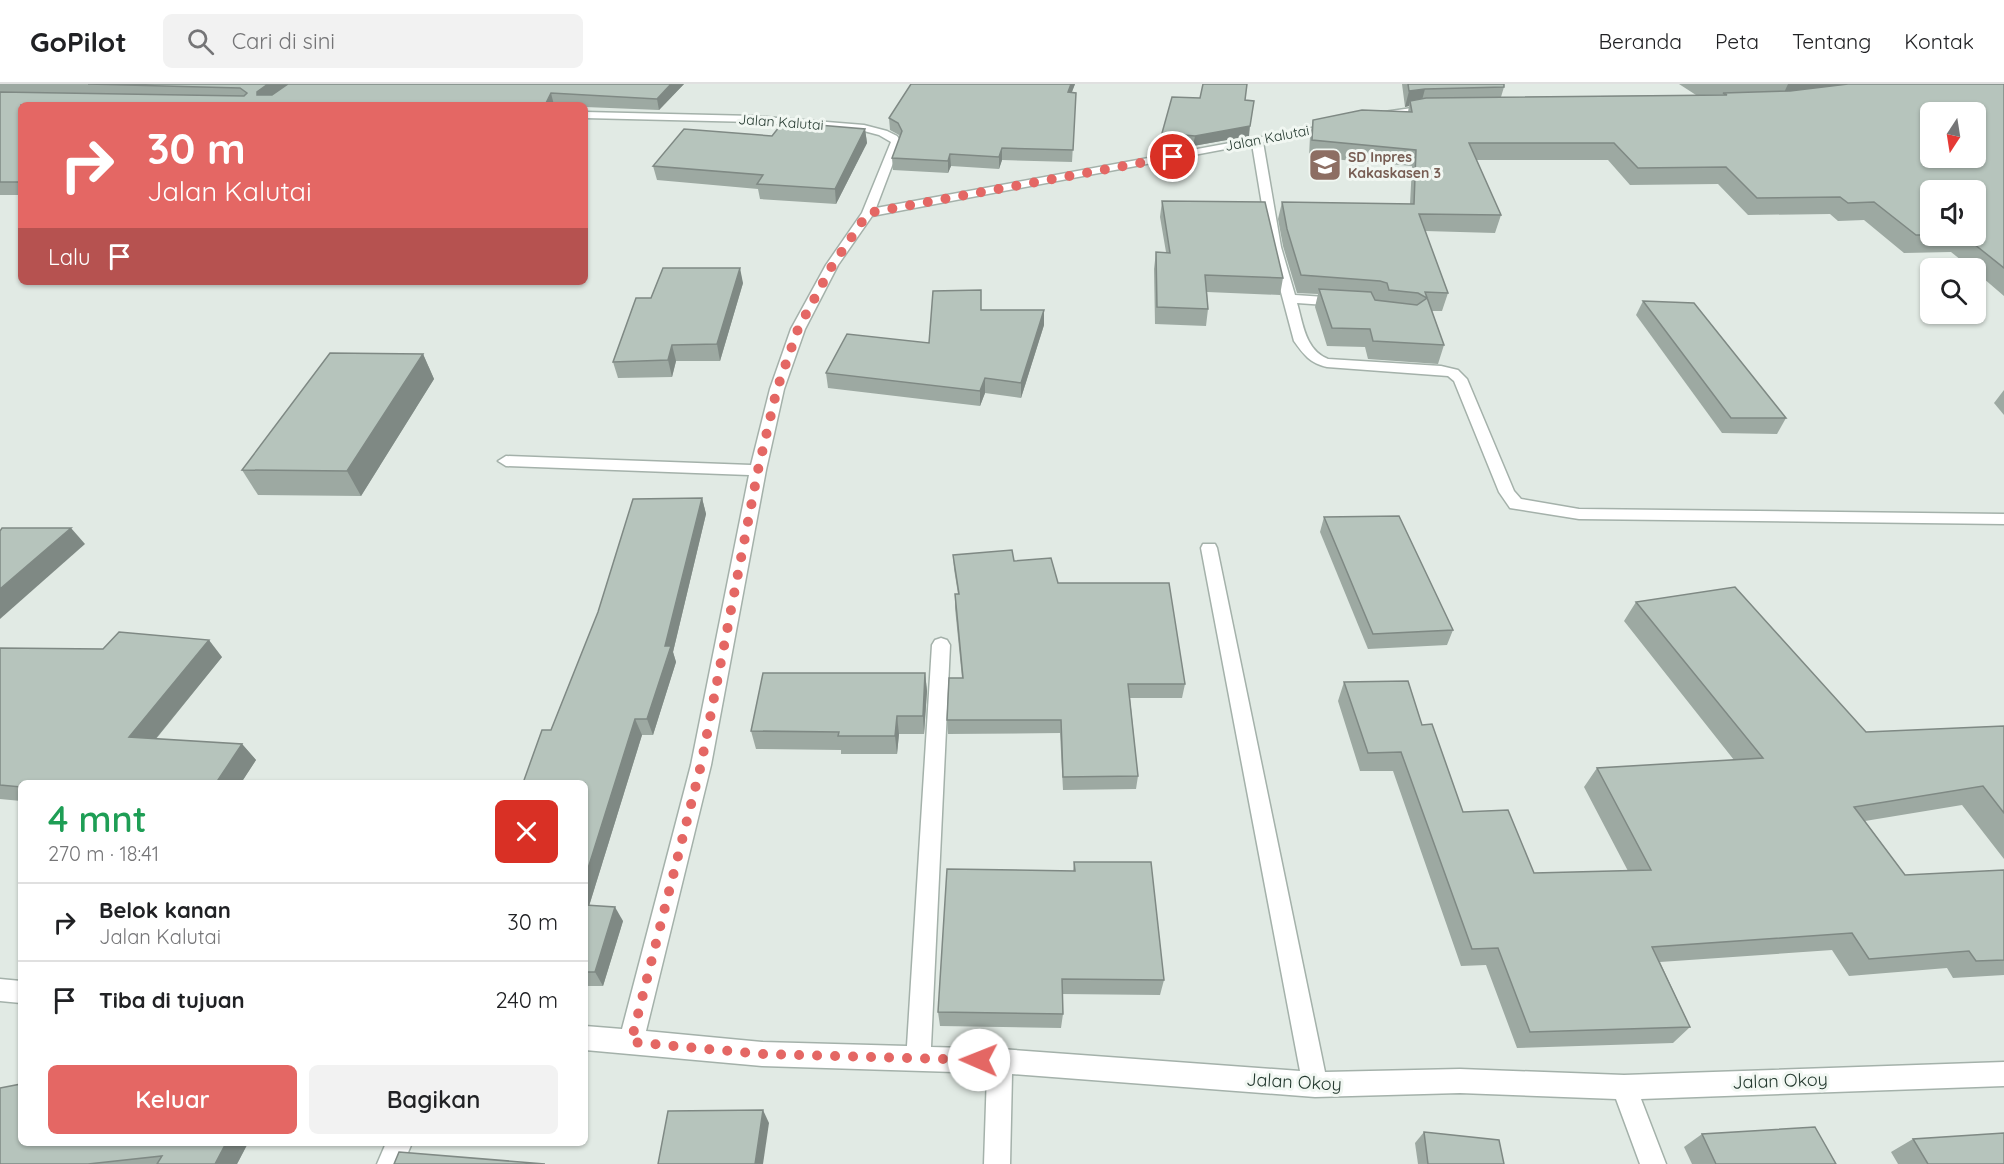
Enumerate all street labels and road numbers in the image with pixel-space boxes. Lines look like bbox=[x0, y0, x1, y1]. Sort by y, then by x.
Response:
street label: Jalan Kalutai bbox=[738, 110, 824, 134]
street label: Jalan Kalutai bbox=[1223, 121, 1311, 155]
street label: Jalan Okoy bbox=[1732, 1067, 1828, 1094]
street label: Jalan Okoy bbox=[1246, 1068, 1342, 1095]

